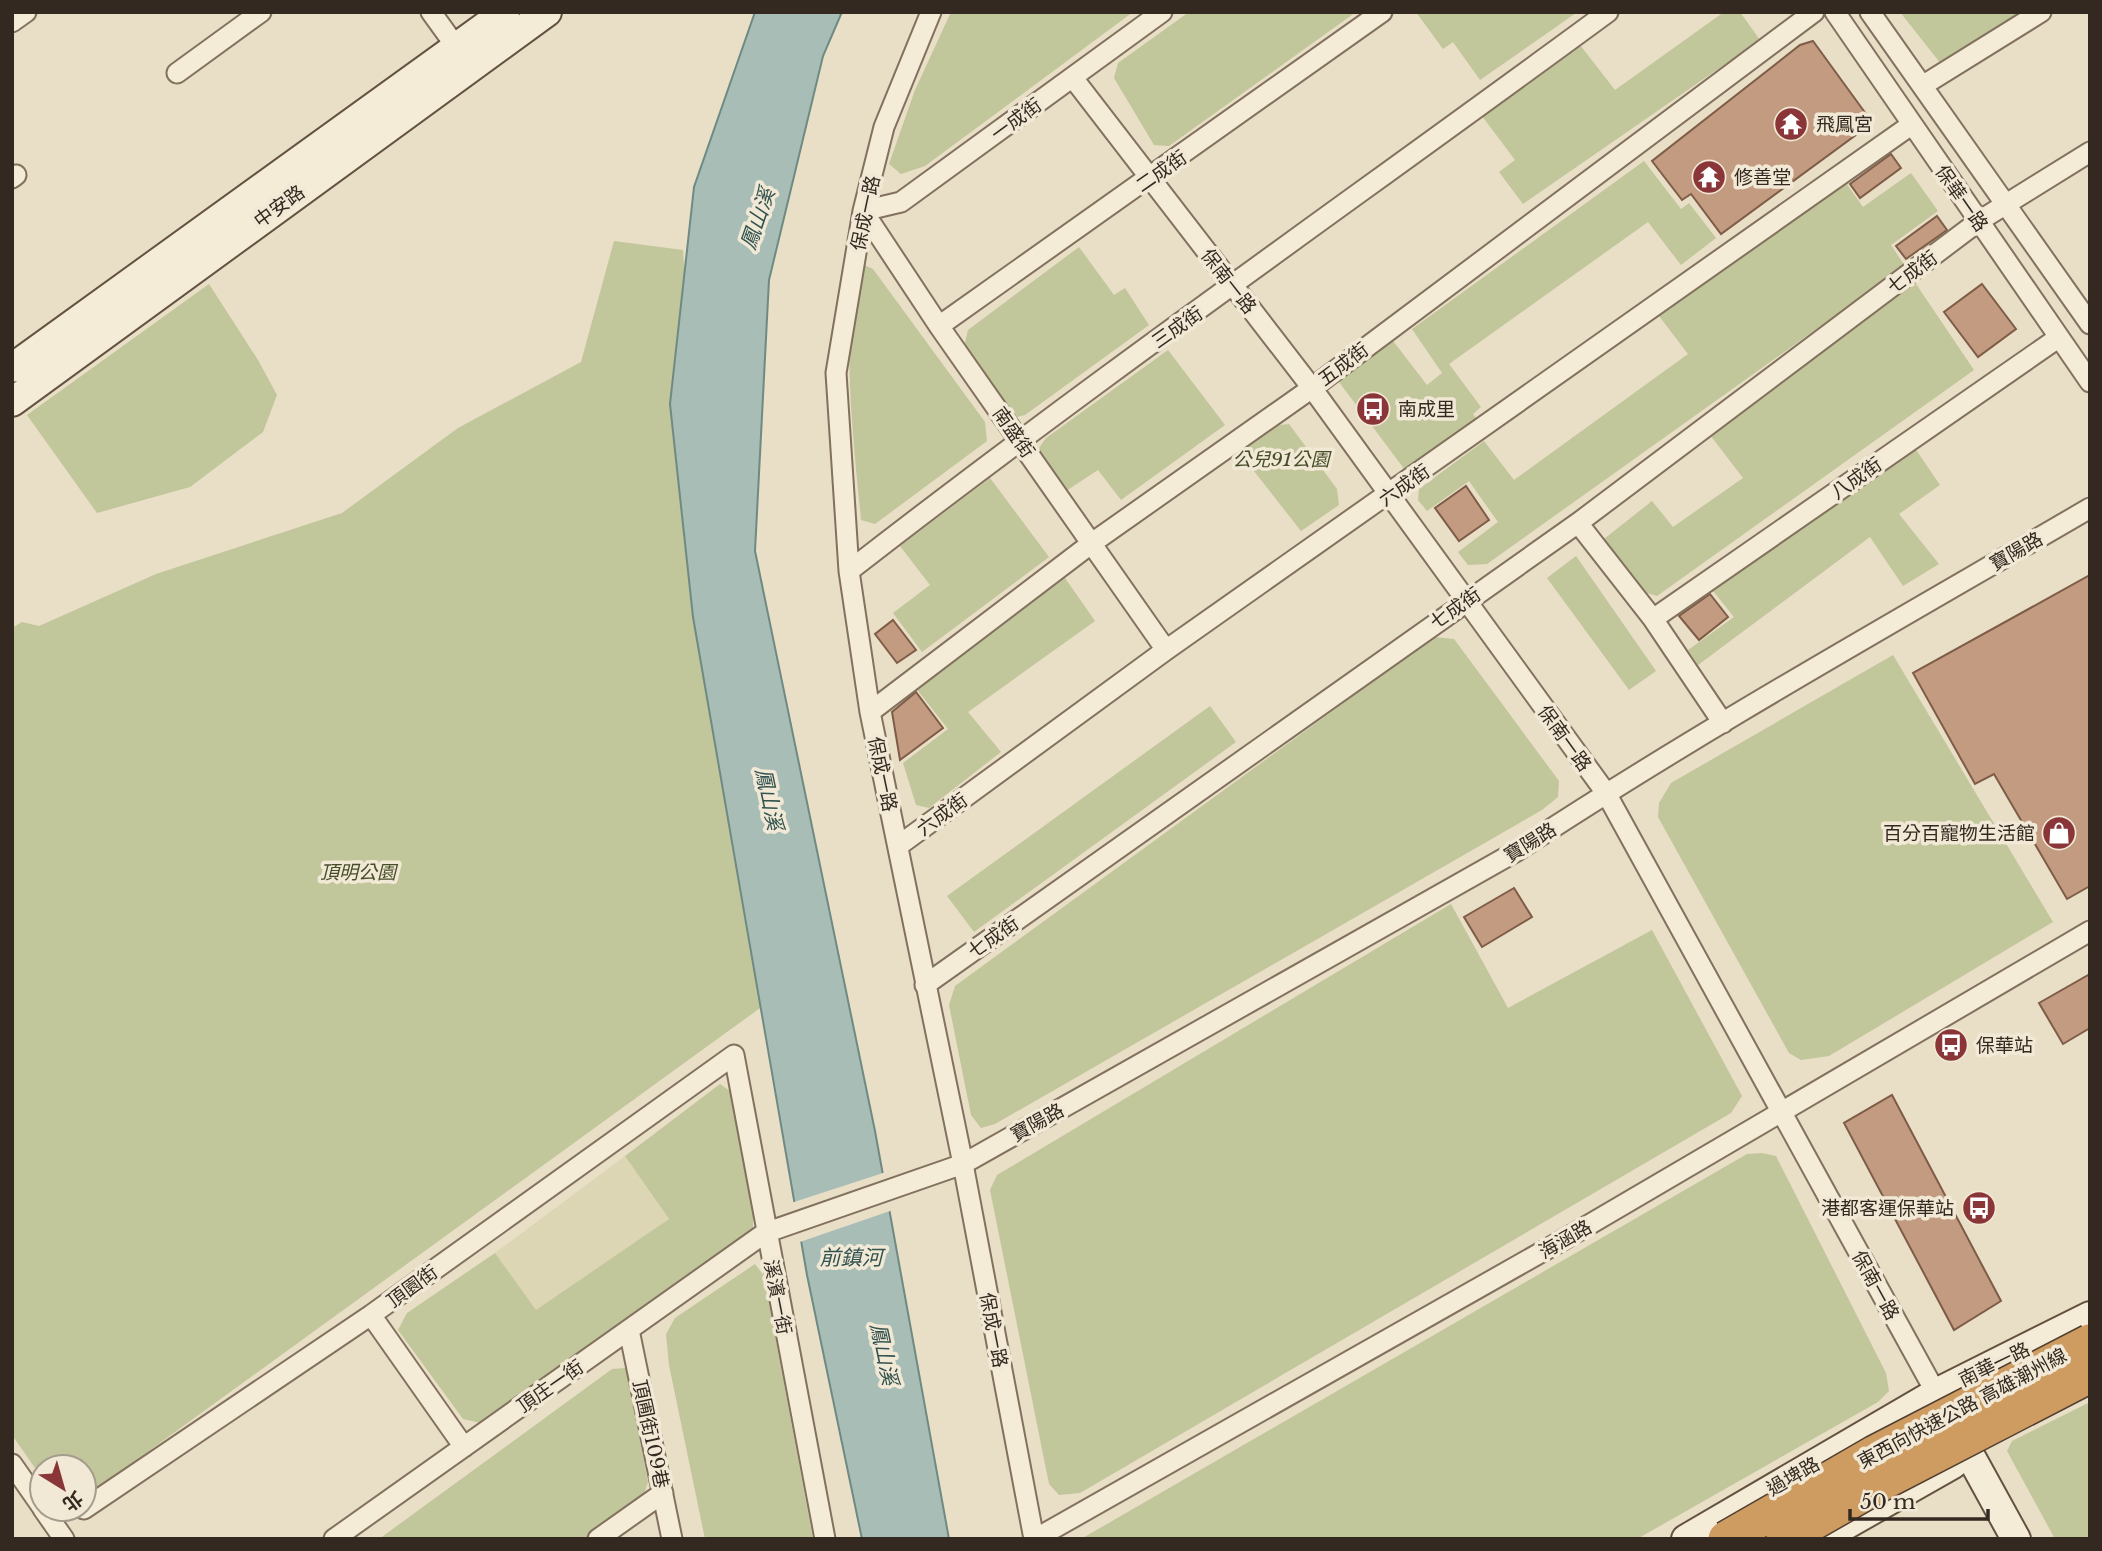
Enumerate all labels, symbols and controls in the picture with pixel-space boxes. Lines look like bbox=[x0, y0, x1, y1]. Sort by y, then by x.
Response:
street label: 一成街 bbox=[986, 93, 1046, 145]
temple icon: 飛鳳宮 bbox=[1772, 105, 1810, 143]
place label: 飛鳳宮 bbox=[1816, 113, 1873, 136]
street label: 二成街 bbox=[1131, 146, 1191, 197]
temple icon: 修善堂 bbox=[1690, 158, 1728, 196]
street label: 保華一路 bbox=[1930, 161, 1993, 236]
place label: 修善堂 bbox=[1734, 166, 1791, 189]
street label: 保成一路 bbox=[846, 174, 885, 253]
street label: 中安路 bbox=[249, 180, 309, 232]
water label: 鳳山溪 bbox=[735, 182, 782, 253]
street label: 保南一路 bbox=[1196, 244, 1261, 318]
street label: 七成街 bbox=[1883, 246, 1942, 299]
street label: 三成街 bbox=[1147, 302, 1207, 353]
street label: 五成街 bbox=[1314, 338, 1373, 391]
bus stop icon: 南成里 bbox=[1354, 390, 1392, 428]
place label: 南成里 bbox=[1398, 398, 1455, 421]
street label: 南盛街 bbox=[988, 402, 1039, 462]
park label: 公兒91公園 bbox=[1232, 448, 1333, 471]
street label: 八成街 bbox=[1826, 453, 1886, 504]
street label: 六成街 bbox=[1374, 460, 1434, 511]
street label: 寶陽路 bbox=[1986, 527, 2047, 576]
street label: 七成街 bbox=[1425, 583, 1485, 634]
street label: 保南一路 bbox=[1533, 701, 1596, 776]
street label: 保成一路 bbox=[863, 735, 902, 814]
water label: 鳳山溪 bbox=[750, 765, 789, 835]
street label: 六成街 bbox=[912, 788, 972, 840]
shop icon: 百分百寵物生活館 bbox=[2040, 814, 2078, 852]
street label: 寶陽路 bbox=[1500, 818, 1561, 867]
place label: 百分百寵物生活館 bbox=[1883, 822, 2035, 845]
park label: 頂明公園 bbox=[320, 861, 399, 884]
street label: 七成街 bbox=[963, 912, 1023, 963]
bus stop icon: 保華站 bbox=[1932, 1026, 1970, 1064]
place label: 保華站 bbox=[1976, 1034, 2033, 1057]
street label: 寶陽路 bbox=[1007, 1099, 1068, 1146]
bus stop icon: 港都客運保華站 bbox=[1960, 1189, 1998, 1227]
place label: 港都客運保華站 bbox=[1821, 1197, 1954, 1220]
street label: 海涵路 bbox=[1535, 1215, 1596, 1264]
water label: 前鎮河 bbox=[820, 1245, 886, 1271]
street label: 保南一路 bbox=[1847, 1246, 1904, 1324]
street label: 溪濱一街 bbox=[759, 1258, 796, 1337]
street label: 頂園街 bbox=[382, 1260, 442, 1312]
street label: 保成一路 bbox=[975, 1291, 1012, 1370]
water label: 鳳山溪 bbox=[865, 1320, 904, 1390]
street label: 南華一路 bbox=[1955, 1337, 2033, 1391]
street label: 東西向快速公路 高雄潮州線 bbox=[1854, 1343, 2071, 1473]
street label: 頂庄一街 bbox=[513, 1355, 588, 1418]
street label: 頂圃街109巷 bbox=[628, 1378, 673, 1490]
street label: 過埤路 bbox=[1763, 1452, 1824, 1501]
north arrow bbox=[28, 1453, 98, 1523]
scale bar bbox=[1850, 1478, 1988, 1522]
text: 北 bbox=[58, 1486, 87, 1516]
text: 50 m bbox=[1860, 1489, 1916, 1515]

